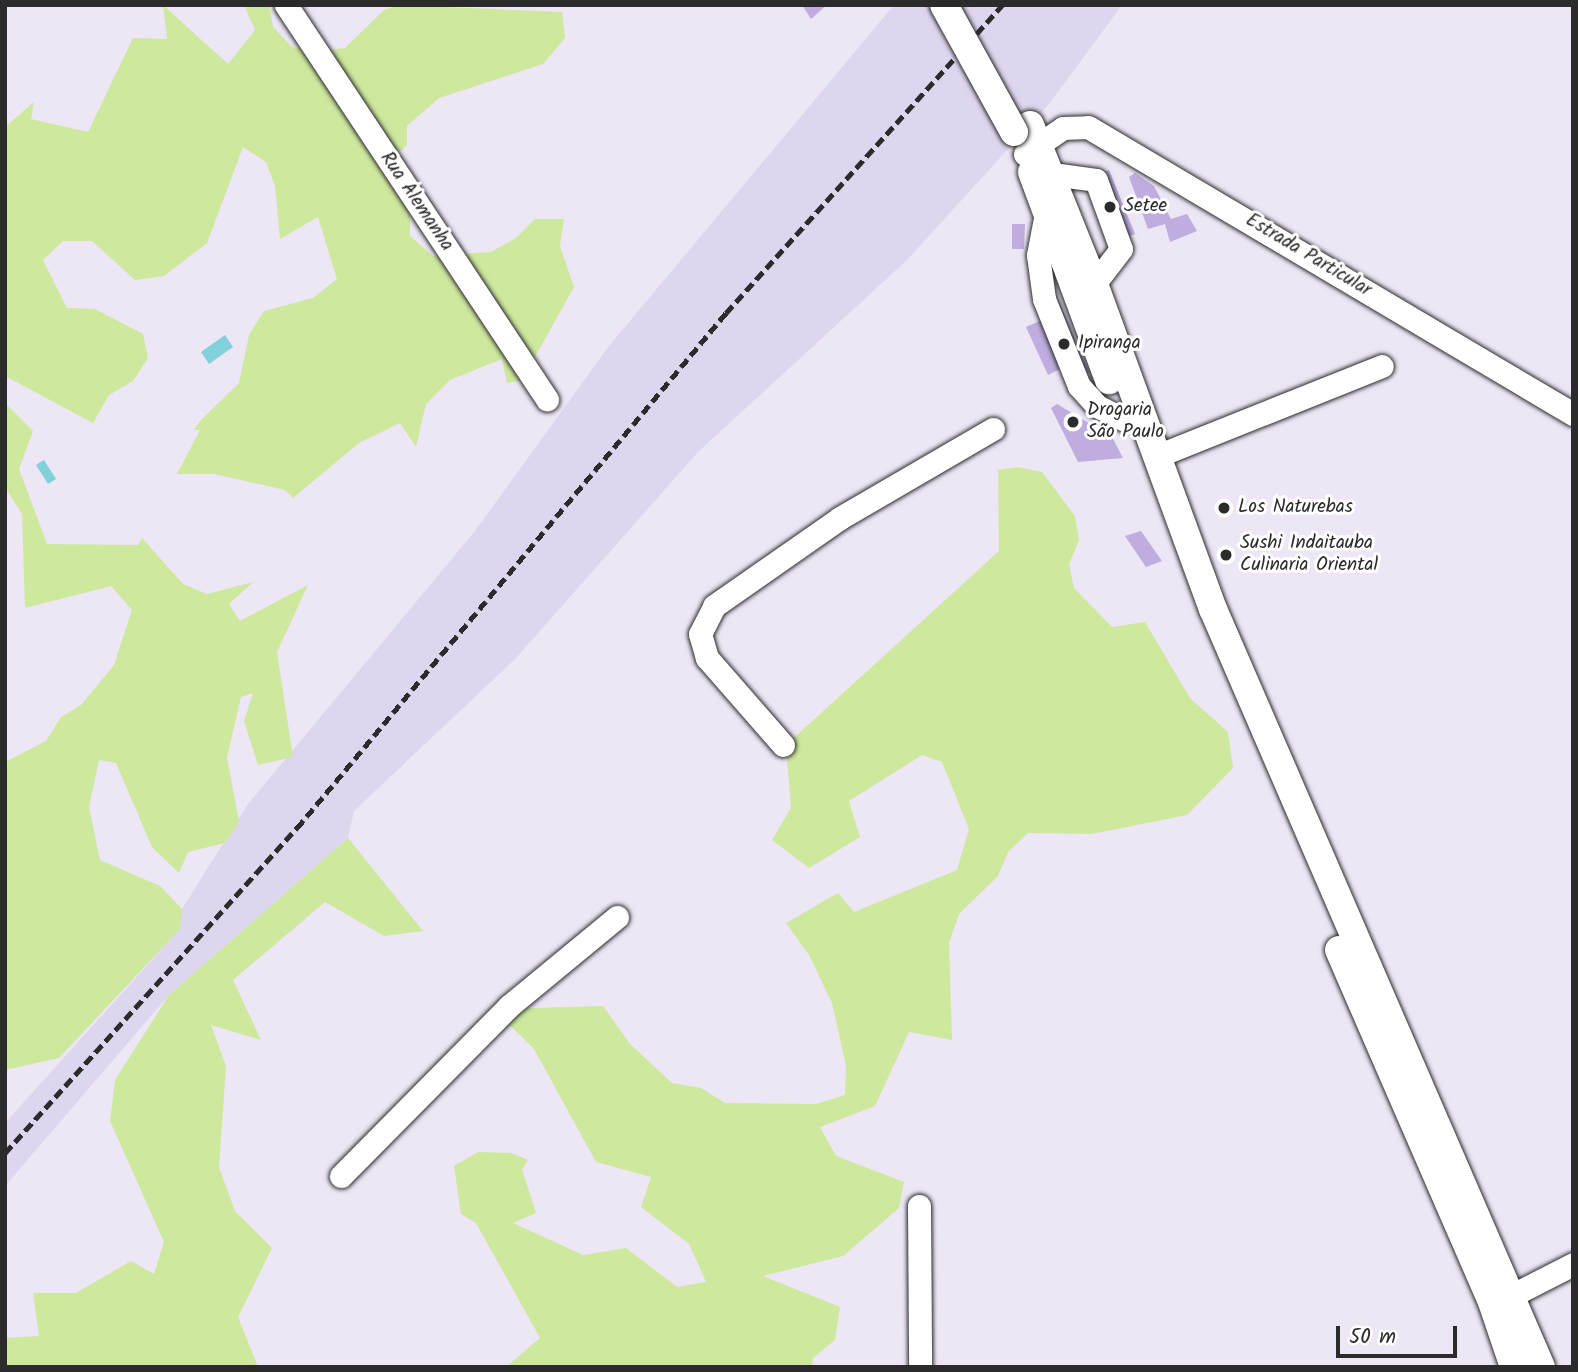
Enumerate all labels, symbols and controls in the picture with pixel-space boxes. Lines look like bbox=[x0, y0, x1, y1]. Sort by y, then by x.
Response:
street label: Rua Alemanha bbox=[374, 148, 458, 256]
place label: Setee bbox=[1124, 196, 1167, 218]
marker: Setee bbox=[1102, 199, 1118, 215]
street label: Estrada Particular bbox=[1241, 210, 1375, 302]
place label: Ipiranga bbox=[1078, 333, 1141, 355]
marker: Ipiranga bbox=[1056, 336, 1072, 352]
place label: Drogaria São Paulo bbox=[1087, 400, 1164, 444]
marker: Drogaria São Paulo bbox=[1065, 414, 1081, 430]
place label: Los Naturebas bbox=[1238, 497, 1353, 519]
marker: Los Naturebas bbox=[1216, 500, 1232, 516]
place label: Sushi Indaitauba Culinaria Oriental bbox=[1240, 533, 1378, 577]
marker: Sushi Indaitauba Culinaria Oriental bbox=[1218, 547, 1234, 563]
scale bar bbox=[1340, 1312, 1461, 1356]
text: 50 m bbox=[1349, 1321, 1396, 1354]

